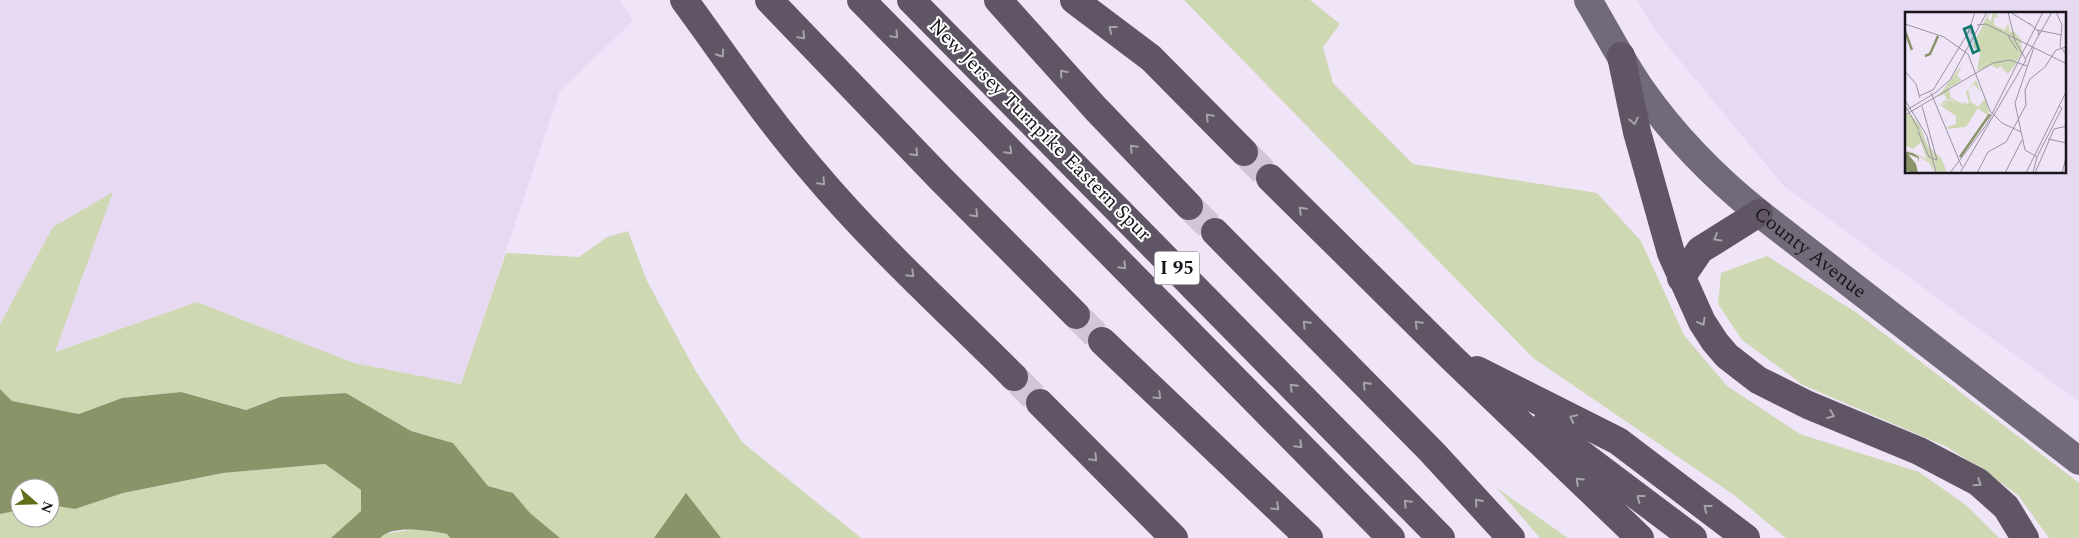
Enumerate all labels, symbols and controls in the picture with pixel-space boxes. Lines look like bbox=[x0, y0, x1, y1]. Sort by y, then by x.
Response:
street label: New Jersey Turnpike Eastern Spur bbox=[922, 12, 1158, 248]
inset map bbox=[1905, 12, 2066, 174]
one-way arrow bbox=[1108, 26, 1118, 35]
one-way arrow bbox=[890, 29, 899, 38]
one-way arrow bbox=[796, 30, 805, 39]
one-way arrow bbox=[715, 48, 724, 58]
one-way arrow bbox=[1061, 70, 1069, 79]
one-way arrow bbox=[1206, 114, 1215, 123]
one-way arrow bbox=[1629, 117, 1639, 126]
one-way arrow bbox=[1130, 144, 1139, 153]
one-way arrow bbox=[1004, 145, 1013, 154]
one-way arrow bbox=[909, 147, 918, 156]
one-way arrow bbox=[816, 176, 825, 185]
street label: County Avenue bbox=[1747, 199, 1873, 306]
one-way arrow bbox=[1299, 206, 1308, 215]
one-way arrow bbox=[970, 208, 979, 217]
one-way arrow bbox=[1714, 231, 1723, 241]
road number: I 95 bbox=[1154, 252, 1200, 284]
one-way arrow bbox=[1118, 261, 1127, 270]
one-way arrow bbox=[905, 269, 914, 278]
one-way arrow bbox=[1696, 317, 1706, 326]
one-way arrow bbox=[1303, 321, 1312, 330]
one-way arrow bbox=[1414, 321, 1423, 330]
one-way arrow bbox=[1362, 381, 1371, 390]
one-way arrow bbox=[1290, 384, 1299, 393]
one-way arrow bbox=[1152, 390, 1161, 399]
one-way arrow bbox=[1826, 408, 1835, 419]
one-way arrow bbox=[1569, 414, 1578, 424]
one-way arrow bbox=[1293, 439, 1302, 448]
one-way arrow bbox=[1089, 452, 1098, 461]
one-way arrow bbox=[1576, 477, 1585, 486]
one-way arrow bbox=[1973, 477, 1982, 486]
north arrow bbox=[10, 478, 60, 528]
one-way arrow bbox=[1637, 495, 1646, 504]
text: N bbox=[35, 498, 59, 516]
one-way arrow bbox=[1475, 499, 1484, 508]
one-way arrow bbox=[1404, 500, 1413, 509]
one-way arrow bbox=[1271, 501, 1280, 510]
one-way arrow bbox=[1703, 505, 1713, 514]

